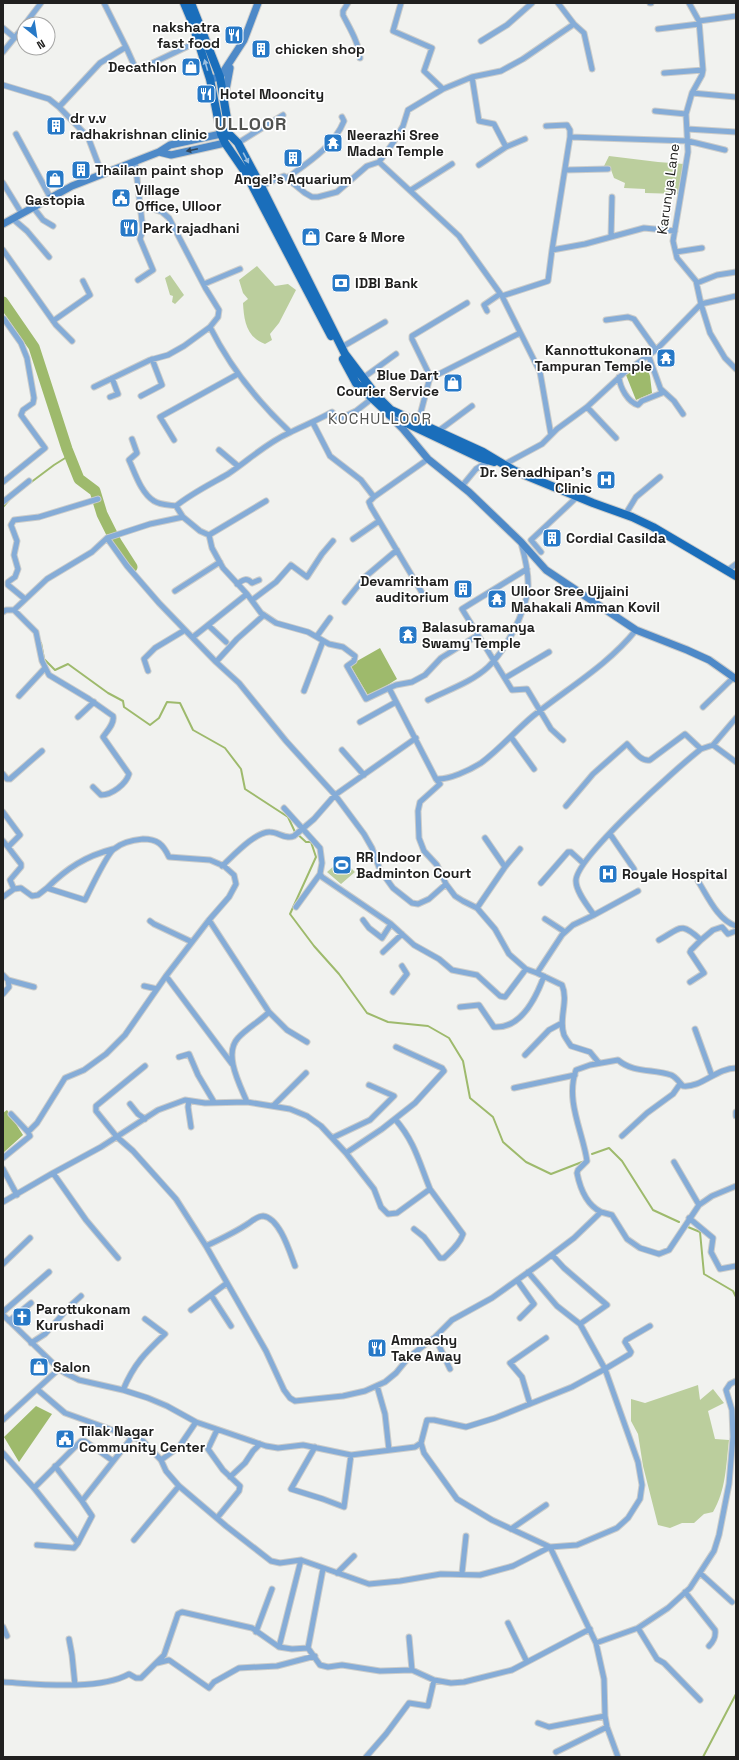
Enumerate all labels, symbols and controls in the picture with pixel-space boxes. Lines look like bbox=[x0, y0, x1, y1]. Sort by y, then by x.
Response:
north arrow bbox=[16, 16, 56, 56]
place label: nakshatra fast food bbox=[152, 18, 220, 52]
restaurant icon: nakshatra fast food bbox=[223, 24, 245, 46]
text: N bbox=[34, 37, 48, 53]
building icon: chicken shop bbox=[250, 38, 272, 60]
place label: chicken shop bbox=[275, 40, 365, 58]
shop icon: Decathlon bbox=[180, 56, 202, 78]
place label: Decathlon bbox=[108, 58, 177, 76]
one-way arrow bbox=[203, 58, 209, 70]
restaurant icon: Hotel Mooncity bbox=[195, 83, 217, 105]
place label: Hotel Mooncity bbox=[220, 85, 324, 103]
place label: dr v.v radhakrishnan clinic bbox=[70, 109, 207, 143]
district label: ULLOOR bbox=[215, 112, 287, 135]
building icon: dr v.v radhakrishnan clinic bbox=[45, 115, 67, 137]
place label: Neerazhi Sree Madan Temple bbox=[347, 126, 444, 160]
temple icon: Neerazhi Sree Madan Temple bbox=[322, 132, 344, 154]
street label: Karunya Lane bbox=[653, 142, 683, 236]
building icon: Angel's Aquarium bbox=[282, 147, 304, 169]
one-way arrow bbox=[186, 148, 198, 154]
one-way arrow bbox=[243, 153, 250, 164]
building icon: Thailam paint shop bbox=[70, 159, 92, 181]
place label: Thailam paint shop bbox=[95, 161, 224, 179]
shop icon: Gastopia bbox=[44, 168, 66, 190]
place label: Angel's Aquarium bbox=[234, 170, 352, 188]
place label: Village Office, Ulloor bbox=[135, 181, 222, 215]
public building icon: Village Office, Ulloor bbox=[110, 187, 132, 209]
place label: Gastopia bbox=[25, 191, 85, 209]
restaurant icon: Park rajadhani bbox=[118, 217, 140, 239]
place label: Park rajadhani bbox=[143, 219, 240, 237]
shop icon: Care & More bbox=[300, 226, 322, 248]
place label: Care & More bbox=[325, 228, 405, 246]
bank icon: IDBI Bank bbox=[330, 272, 352, 294]
place label: IDBI Bank bbox=[355, 274, 418, 292]
place label: Kannottukonam Tampuran Temple bbox=[534, 341, 652, 375]
temple icon: Kannottukonam Tampuran Temple bbox=[655, 347, 677, 369]
place label: Blue Dart Courier Service bbox=[337, 366, 439, 400]
shop icon: Blue Dart Courier Service bbox=[442, 372, 464, 394]
district label: KOCHULLOOR bbox=[328, 409, 432, 428]
place label: Dr. Senadhipan's Clinic bbox=[480, 463, 592, 497]
hospital icon: Dr. Senadhipan's Clinic bbox=[595, 469, 617, 491]
building icon: Cordial Casilda bbox=[541, 527, 563, 549]
place label: Cordial Casilda bbox=[566, 529, 666, 547]
place label: Devamritham auditorium bbox=[360, 572, 449, 606]
building icon: Devamritham auditorium bbox=[452, 578, 474, 600]
place label: Ulloor Sree Ujjaini Mahakali Amman Kovil bbox=[511, 582, 660, 616]
temple icon: Ulloor Sree Ujjaini Mahakali Amman Kovil bbox=[486, 588, 508, 610]
place label: Balasubramanya Swamy Temple bbox=[422, 618, 535, 652]
temple icon: Balasubramanya Swamy Temple bbox=[397, 624, 419, 646]
place label: RR Indoor Badminton Court bbox=[356, 848, 471, 882]
sports icon: RR Indoor Badminton Court bbox=[331, 854, 353, 876]
hospital icon: Royale Hospital bbox=[597, 863, 619, 885]
place label: Royale Hospital bbox=[622, 865, 727, 883]
place label: Parottukonam Kurushadi bbox=[36, 1300, 131, 1334]
church icon: Parottukonam Kurushadi bbox=[11, 1306, 33, 1328]
place label: Ammachy Take Away bbox=[391, 1331, 461, 1365]
restaurant icon: Ammachy Take Away bbox=[366, 1337, 388, 1359]
shop icon: Salon bbox=[28, 1356, 50, 1378]
place label: Salon bbox=[53, 1358, 91, 1376]
place label: Tilak Nagar Community Center bbox=[79, 1422, 206, 1456]
public building icon: Tilak Nagar Community Center bbox=[54, 1428, 76, 1450]

